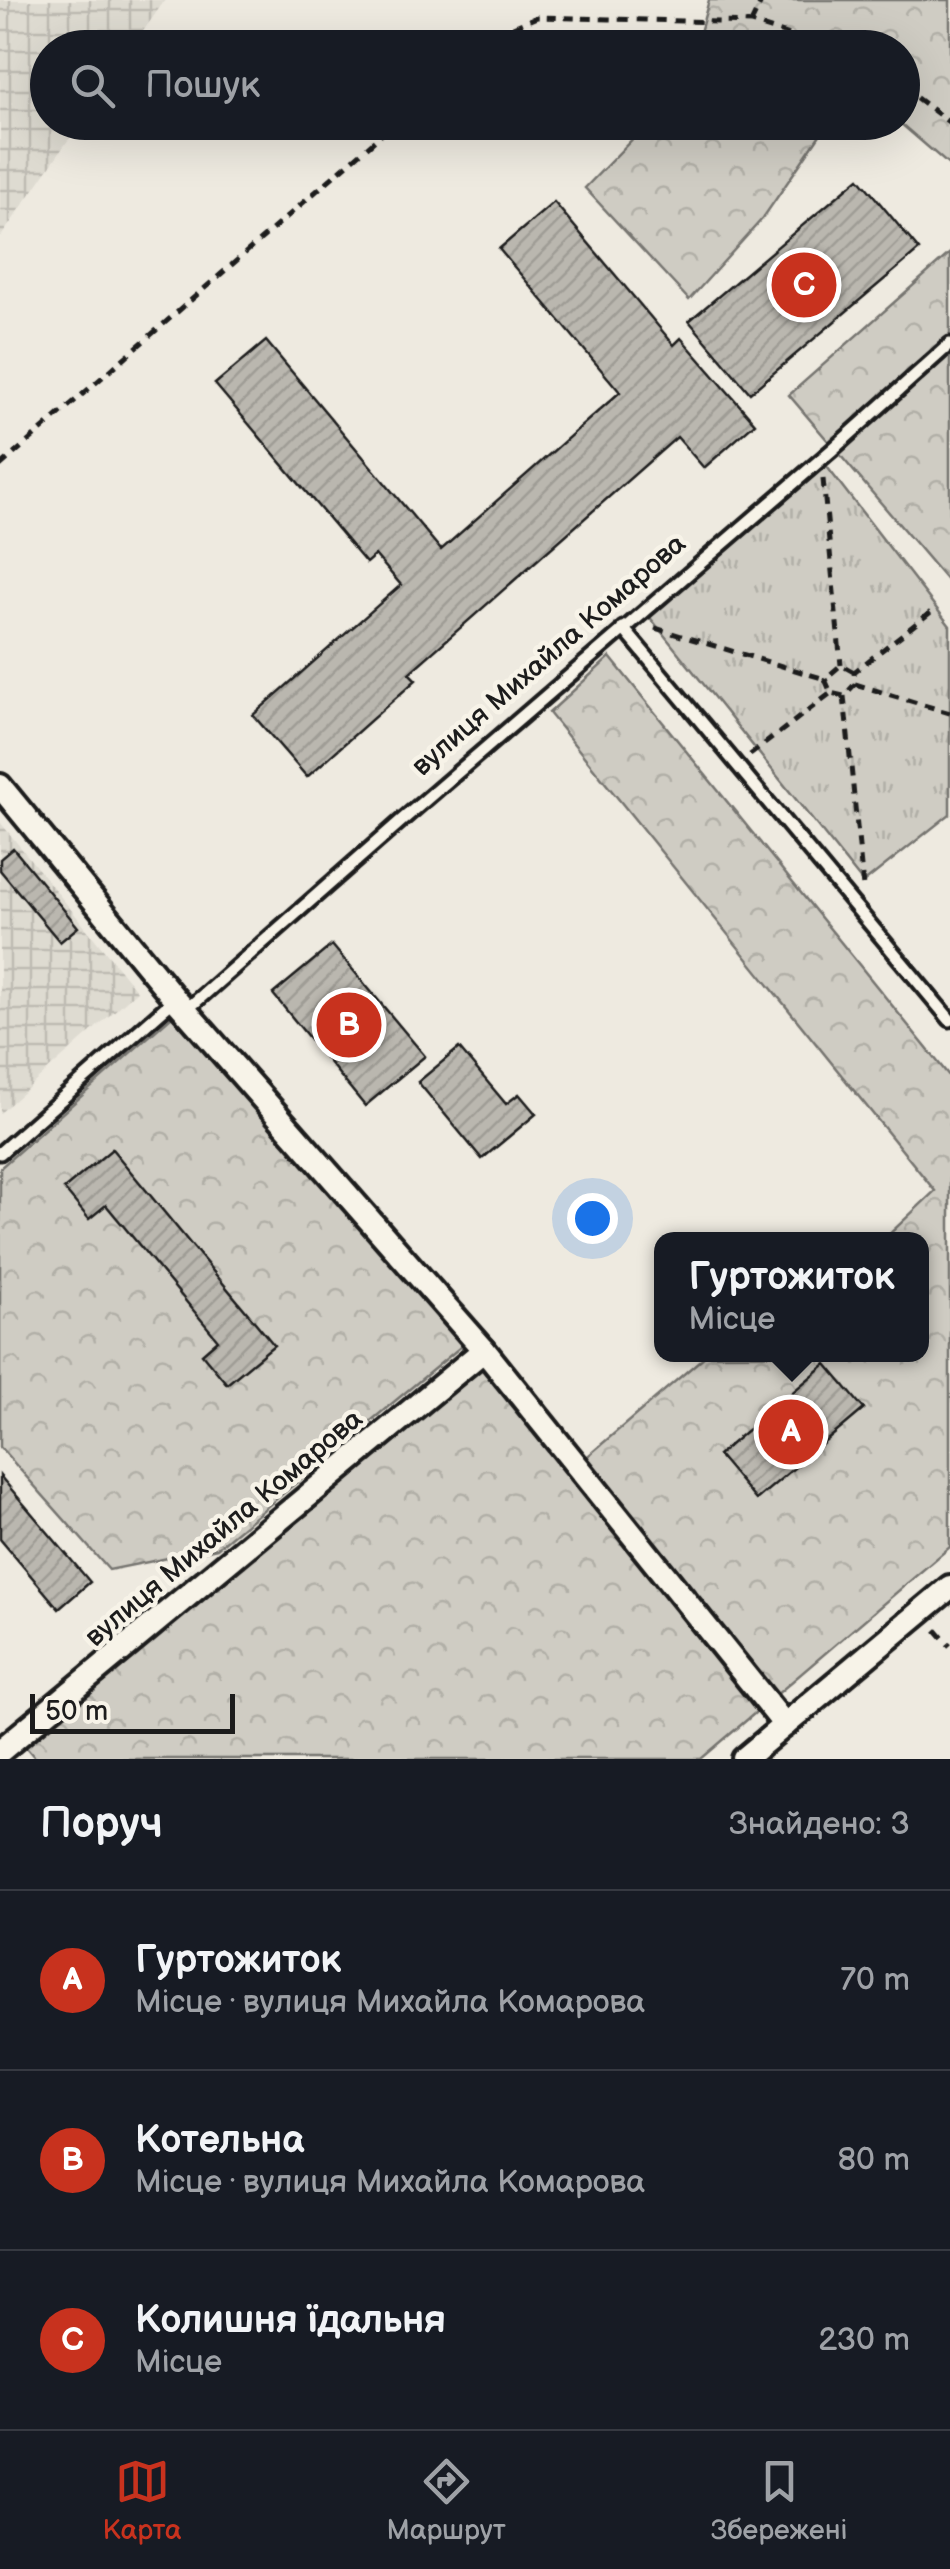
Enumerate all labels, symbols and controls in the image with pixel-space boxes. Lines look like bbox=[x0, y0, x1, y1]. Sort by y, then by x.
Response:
search box bbox=[30, 30, 920, 140]
icon: search bbox=[65, 58, 120, 113]
text: Пошук bbox=[145, 63, 260, 108]
pin: C bbox=[772, 248, 836, 322]
street label: вулиця Михайла Комарова bbox=[405, 527, 693, 783]
pin: B bbox=[316, 988, 382, 1062]
your location bbox=[567, 1193, 618, 1244]
popup bbox=[654, 1232, 929, 1362]
text: Гуртожиток bbox=[688, 1255, 895, 1300]
text: Місце bbox=[688, 1300, 775, 1339]
pin: A bbox=[758, 1394, 824, 1470]
street label: вулиця Михайла Комарова bbox=[79, 1402, 370, 1654]
scale bar bbox=[30, 1689, 235, 1733]
text: 50 m bbox=[45, 1695, 108, 1728]
text: Поруч bbox=[40, 1799, 163, 1850]
text: Знайдено: 3 bbox=[729, 1805, 910, 1844]
text: Гуртожиток bbox=[135, 1938, 341, 1983]
text: A bbox=[63, 1961, 82, 2000]
text: 70 m bbox=[840, 1961, 910, 2000]
text: Місце · вулиця Михайла Комарова bbox=[135, 1983, 645, 2022]
text: Котельна bbox=[135, 2118, 304, 2163]
text: B bbox=[61, 2141, 84, 2180]
text: 80 m bbox=[837, 2141, 910, 2180]
text: Місце · вулиця Михайла Комарова bbox=[135, 2163, 645, 2202]
text: Колишня їдальня bbox=[135, 2298, 446, 2343]
text: C bbox=[61, 2321, 84, 2360]
text: 230 m bbox=[818, 2321, 910, 2360]
text: Місце bbox=[135, 2343, 222, 2382]
tab: Карта bbox=[103, 2454, 181, 2547]
tab: Маршрут bbox=[387, 2454, 506, 2547]
tab: Збережені bbox=[711, 2454, 847, 2547]

